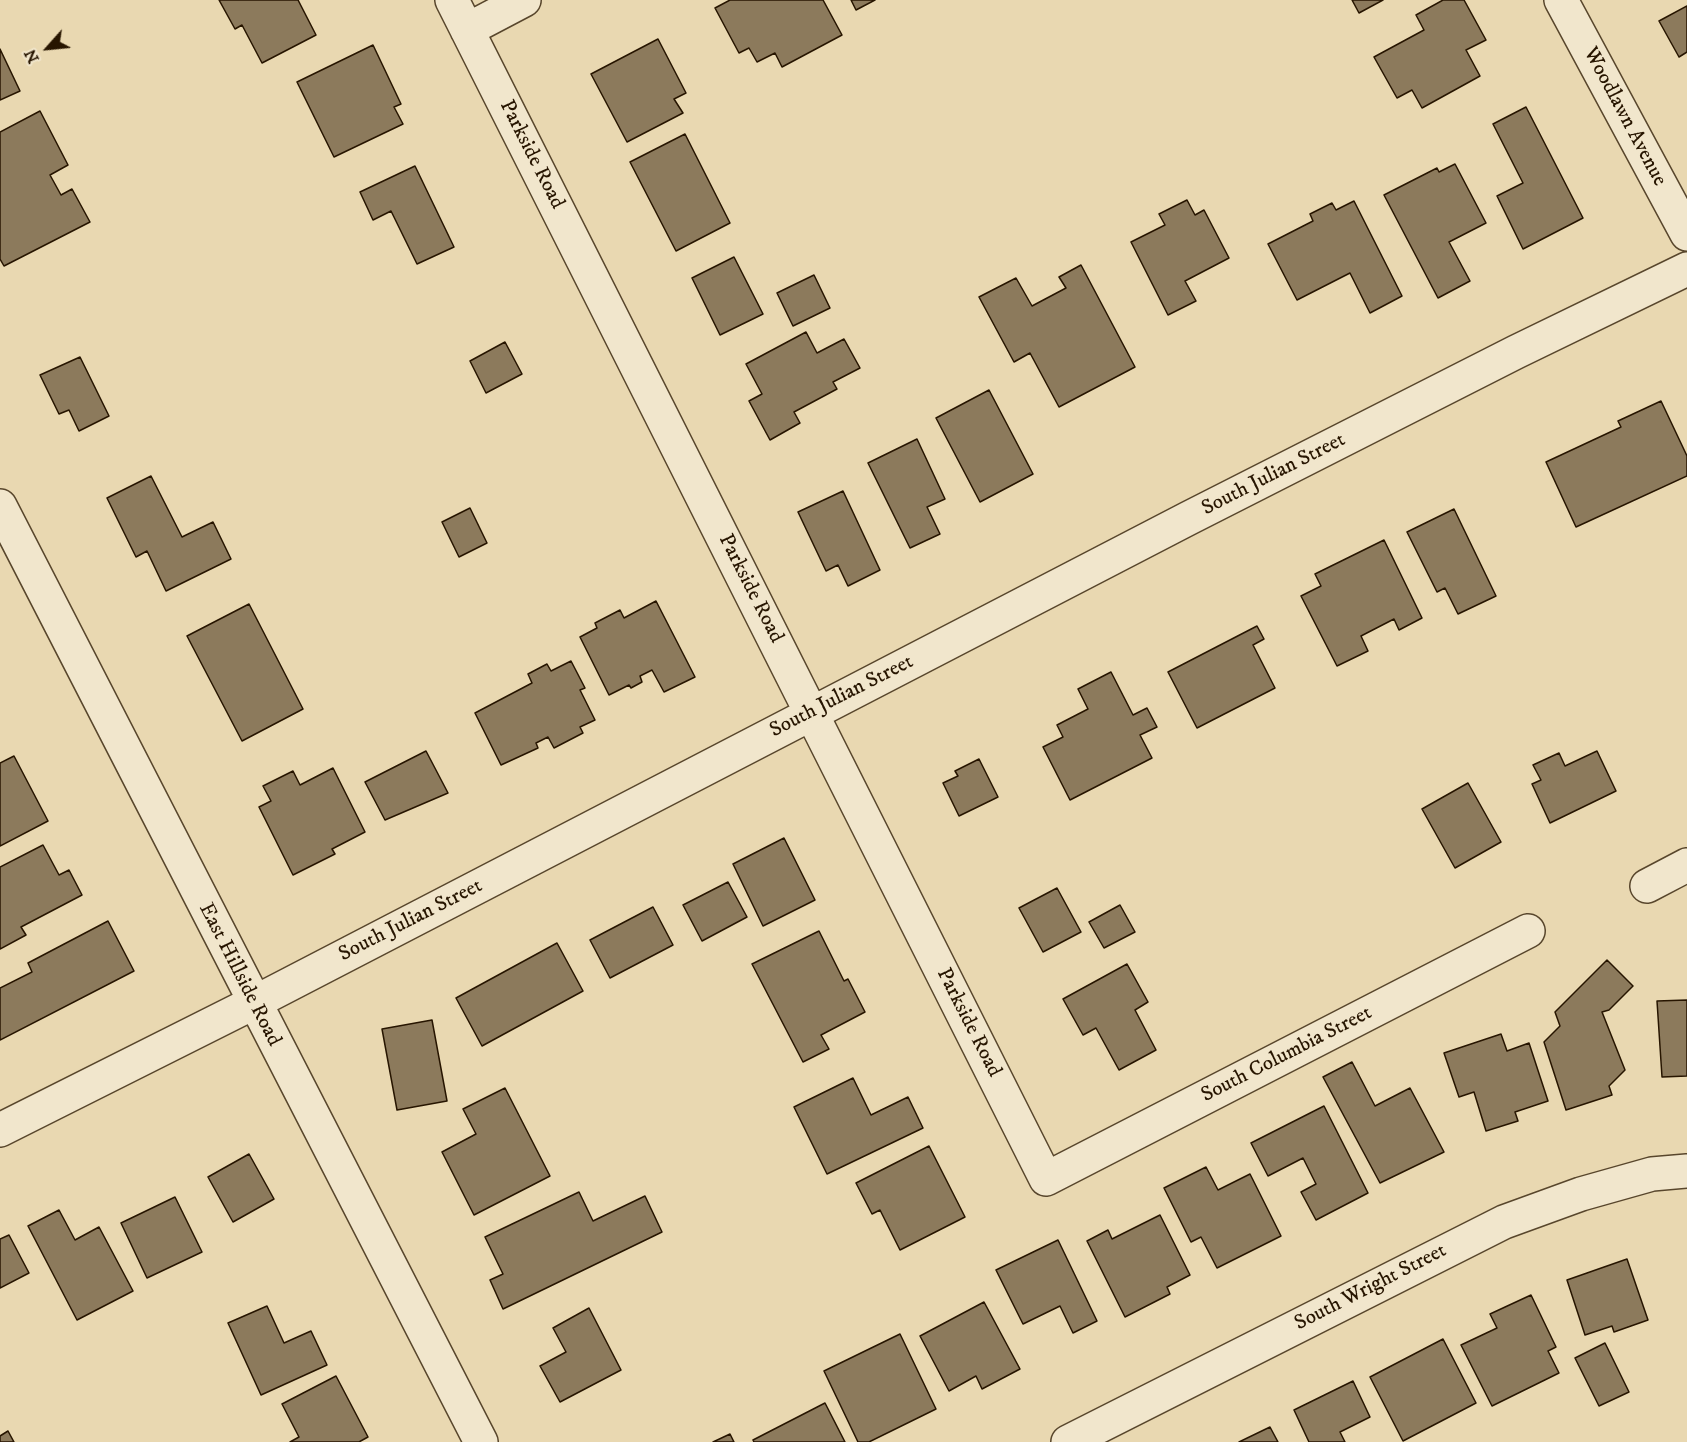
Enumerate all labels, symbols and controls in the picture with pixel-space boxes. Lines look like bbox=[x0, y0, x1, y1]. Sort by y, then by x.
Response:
north arrow bbox=[18, 18, 78, 78]
street label: Woodlawn Avenue bbox=[1577, 43, 1671, 191]
text: N bbox=[20, 46, 44, 67]
street label: Parkside Road bbox=[493, 96, 569, 214]
street label: South Julian Street bbox=[1198, 428, 1350, 522]
street label: Parkside Road bbox=[712, 530, 788, 648]
street label: South Julian Street bbox=[766, 650, 918, 744]
street label: South Julian Street bbox=[335, 874, 487, 968]
street label: East Hillside Road bbox=[192, 899, 286, 1051]
street label: Parkside Road bbox=[930, 964, 1006, 1082]
street label: South Columbia Street bbox=[1197, 1001, 1377, 1109]
street label: South Wright Street bbox=[1291, 1239, 1451, 1337]

